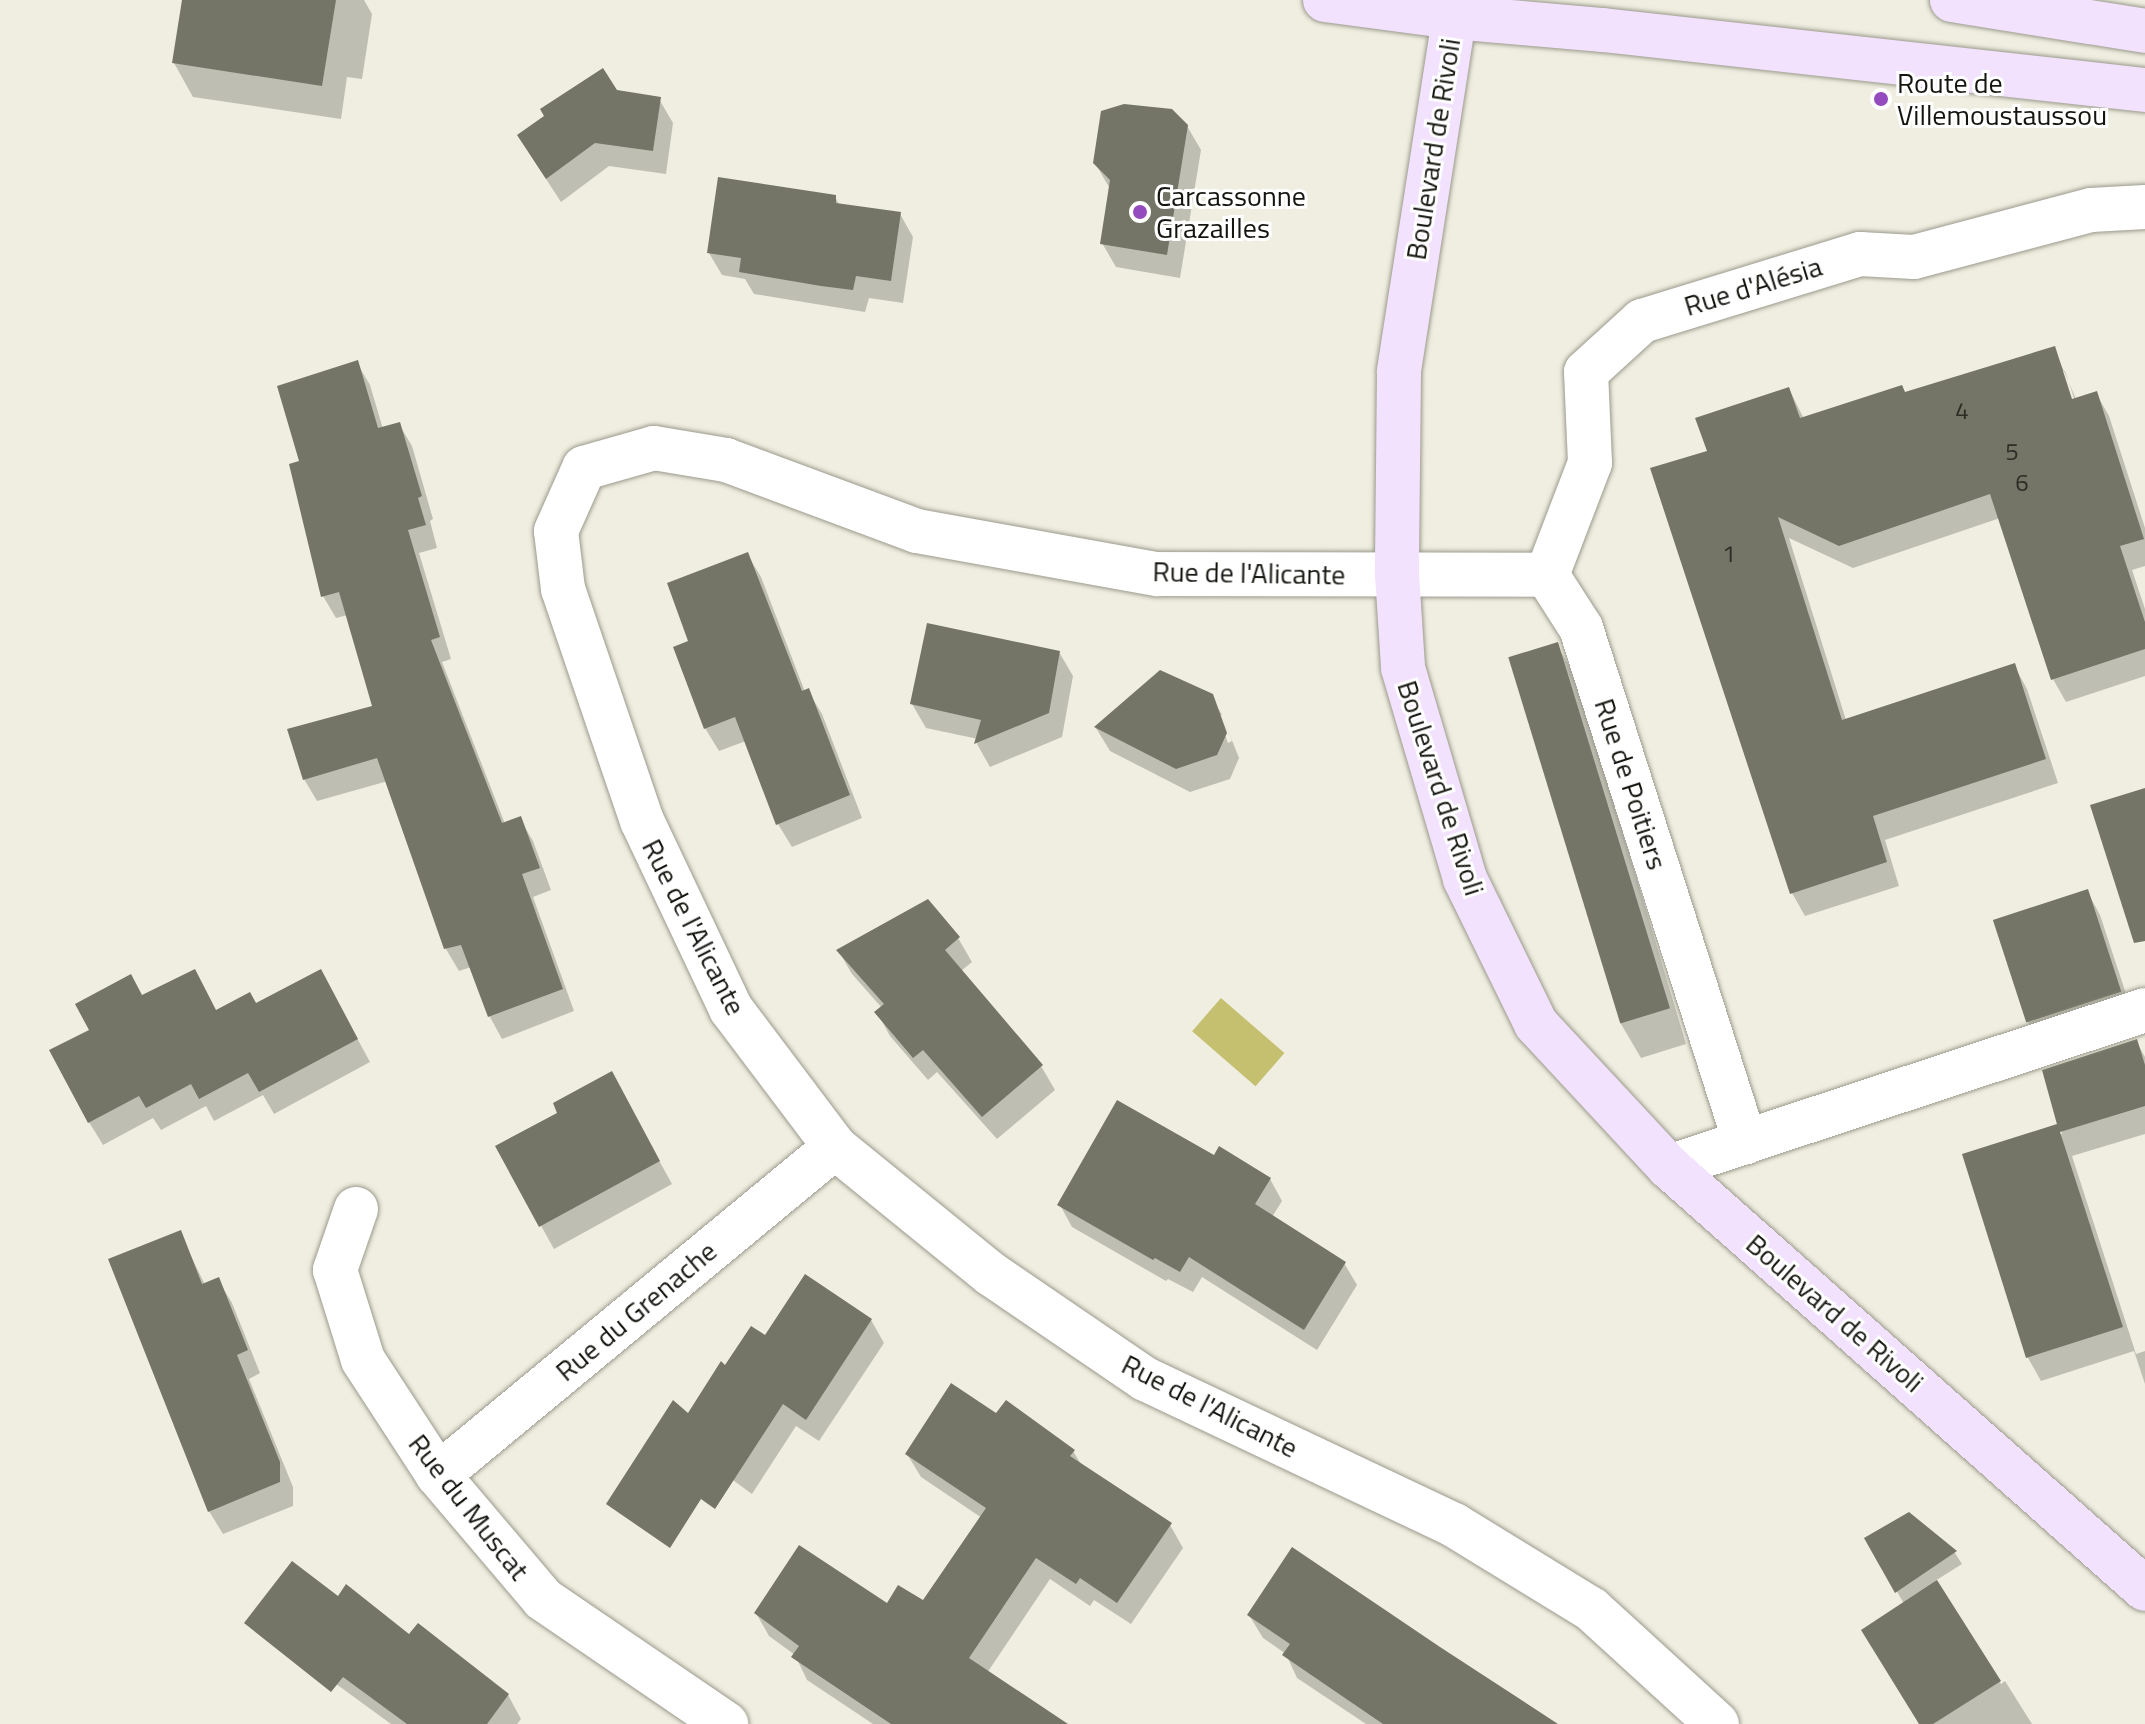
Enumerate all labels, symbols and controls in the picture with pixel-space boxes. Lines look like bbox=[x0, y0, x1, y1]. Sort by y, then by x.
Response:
street label: Boulevard de Rivoli bbox=[1399, 36, 1467, 262]
place label: Route de Villemoustaussou bbox=[1897, 66, 2107, 132]
marker: Route de Villemoustaussou bbox=[1872, 90, 1890, 108]
place label: Carcassonne Grazailles bbox=[1156, 179, 1306, 245]
marker: Carcassonne Grazailles bbox=[1131, 203, 1149, 221]
street label: Rue d'Alésia bbox=[1680, 249, 1826, 323]
house number: 4 bbox=[1955, 397, 1969, 425]
house number: 5 bbox=[2005, 438, 2019, 466]
house number: 6 bbox=[2015, 469, 2029, 497]
house number: 1 bbox=[1722, 540, 1736, 568]
street label: Rue de l'Alicante bbox=[1152, 555, 1346, 591]
street label: Boulevard de Rivoli bbox=[1390, 676, 1492, 900]
street label: Rue de Poitiers bbox=[1588, 694, 1674, 874]
street label: Rue de l'Alicante bbox=[635, 833, 753, 1021]
street label: Boulevard de Rivoli bbox=[1739, 1227, 1931, 1399]
street label: Rue du Grenache bbox=[549, 1234, 723, 1388]
street label: Rue de l'Alicante bbox=[1116, 1347, 1304, 1465]
street label: Rue du Muscat bbox=[402, 1427, 536, 1587]

